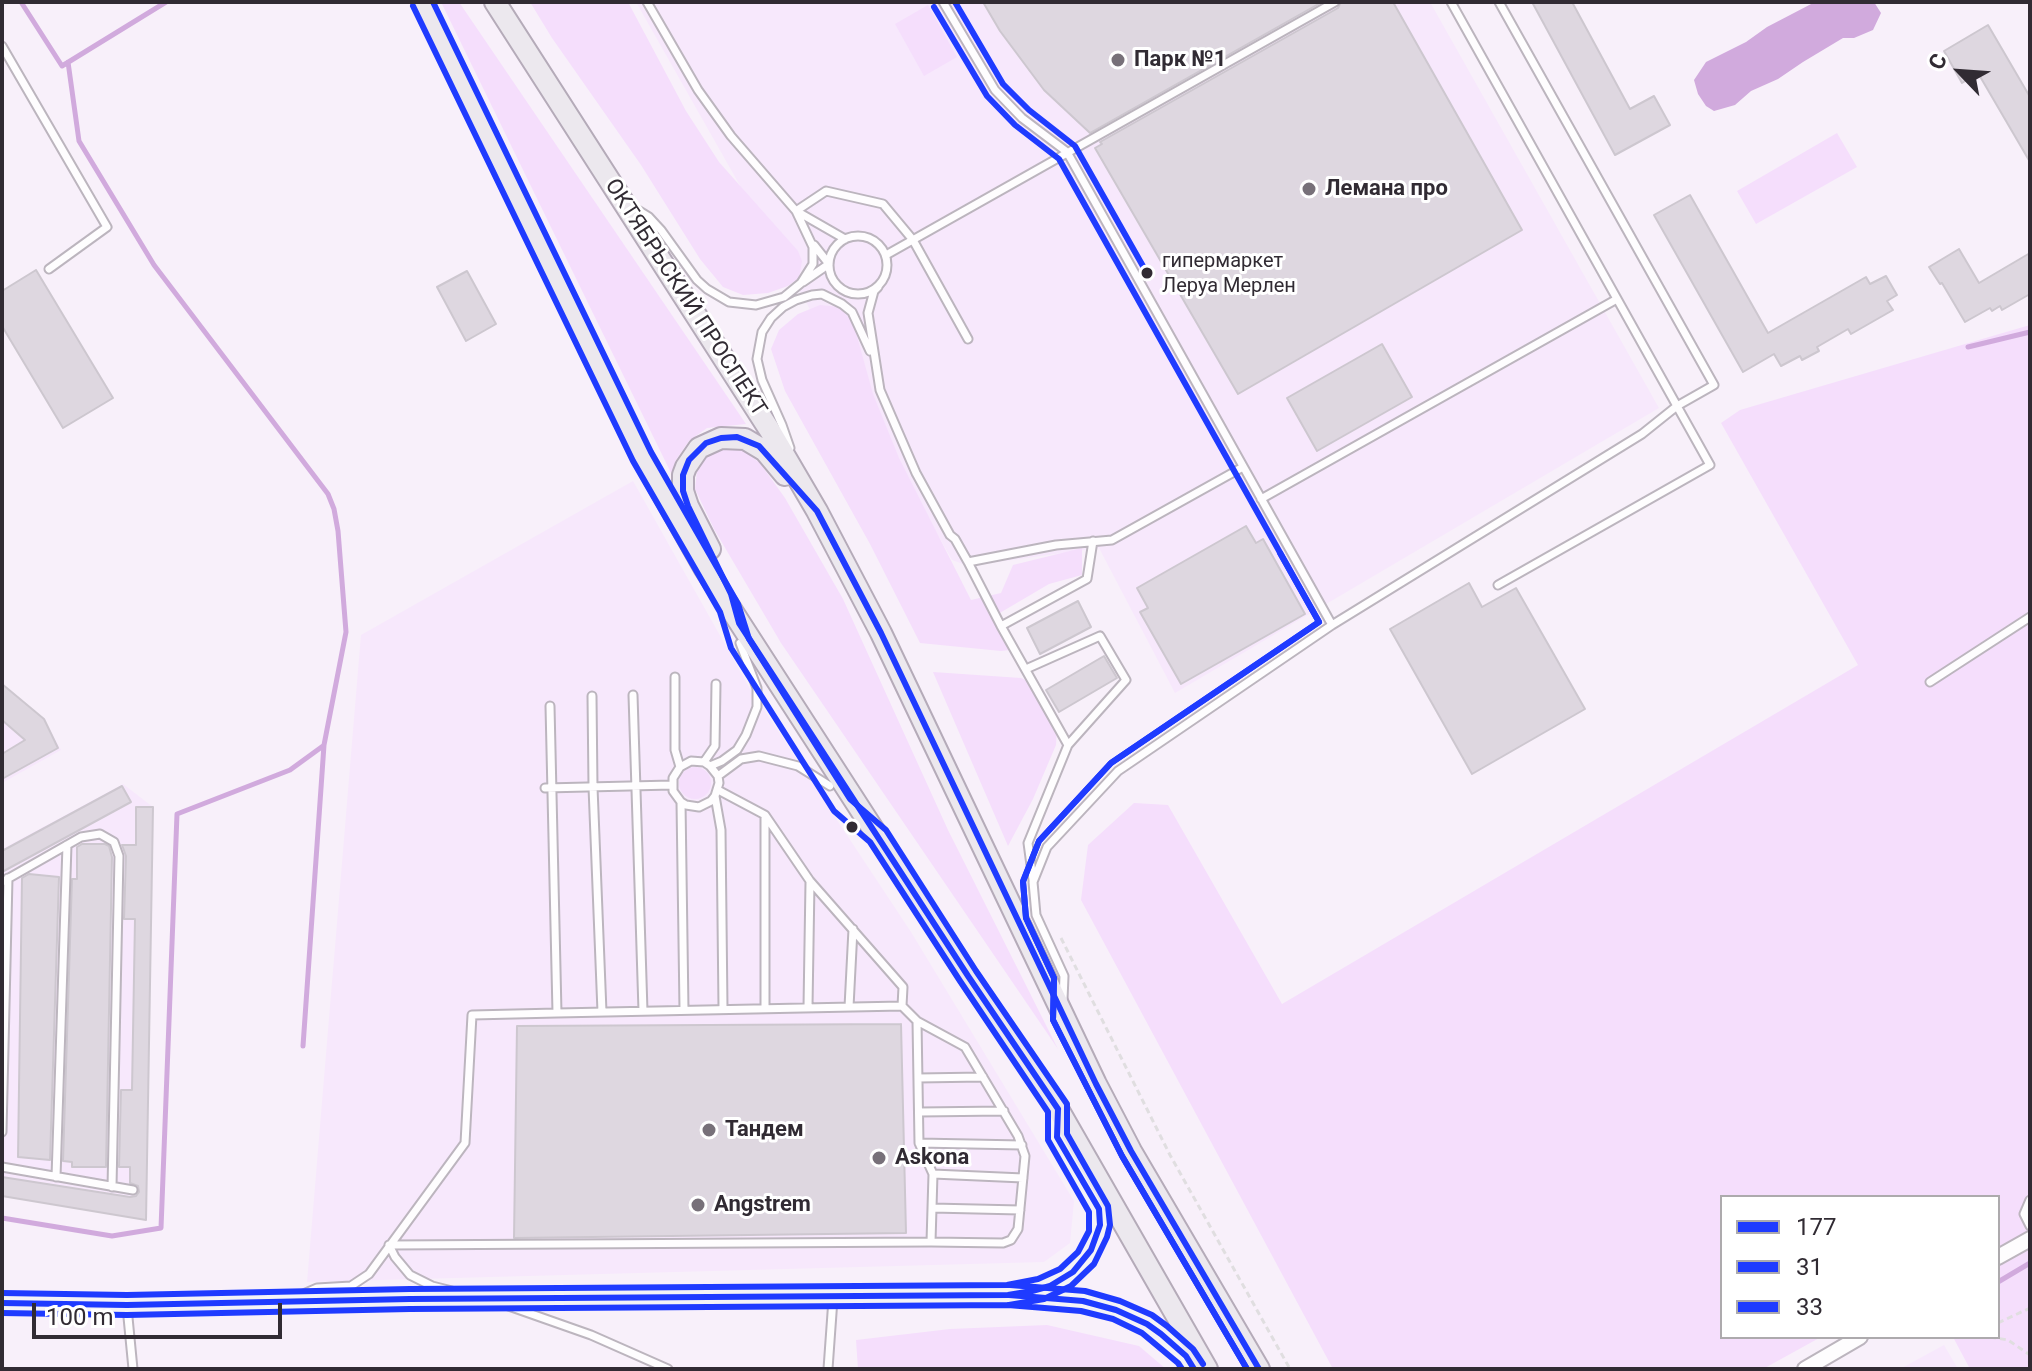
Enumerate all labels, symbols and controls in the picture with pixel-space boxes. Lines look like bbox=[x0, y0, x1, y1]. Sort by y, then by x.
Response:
north arrow bbox=[1920, 32, 2000, 112]
place label: Парк №1 bbox=[1134, 47, 1226, 73]
text: С bbox=[1923, 50, 1952, 73]
marker: Парк №1 bbox=[1109, 51, 1127, 69]
street label: ОКТЯБРЬСКИЙ ПРОСПЕКТ bbox=[598, 174, 772, 422]
place label: Лемана про bbox=[1325, 176, 1448, 202]
marker: Лемана про bbox=[1300, 180, 1318, 198]
place label: гипермаркет Леруа Мерлен bbox=[1162, 250, 1296, 297]
marker: гипермаркет Леруа Мерлен bbox=[1139, 265, 1155, 281]
unlabelled marker bbox=[844, 819, 860, 835]
place label: Тандем bbox=[725, 1117, 804, 1143]
marker: Тандем bbox=[700, 1121, 718, 1139]
place label: Askona bbox=[895, 1145, 969, 1171]
marker: Askona bbox=[870, 1149, 888, 1167]
place label: Angstrem bbox=[714, 1192, 811, 1218]
legend bbox=[1720, 1195, 2000, 1339]
marker: Angstrem bbox=[689, 1196, 707, 1214]
text: 177 bbox=[1796, 1213, 1836, 1241]
text: 31 bbox=[1796, 1253, 1823, 1281]
scale bar bbox=[36, 1287, 286, 1337]
text: 33 bbox=[1796, 1293, 1823, 1321]
text: 100 m bbox=[46, 1303, 113, 1331]

